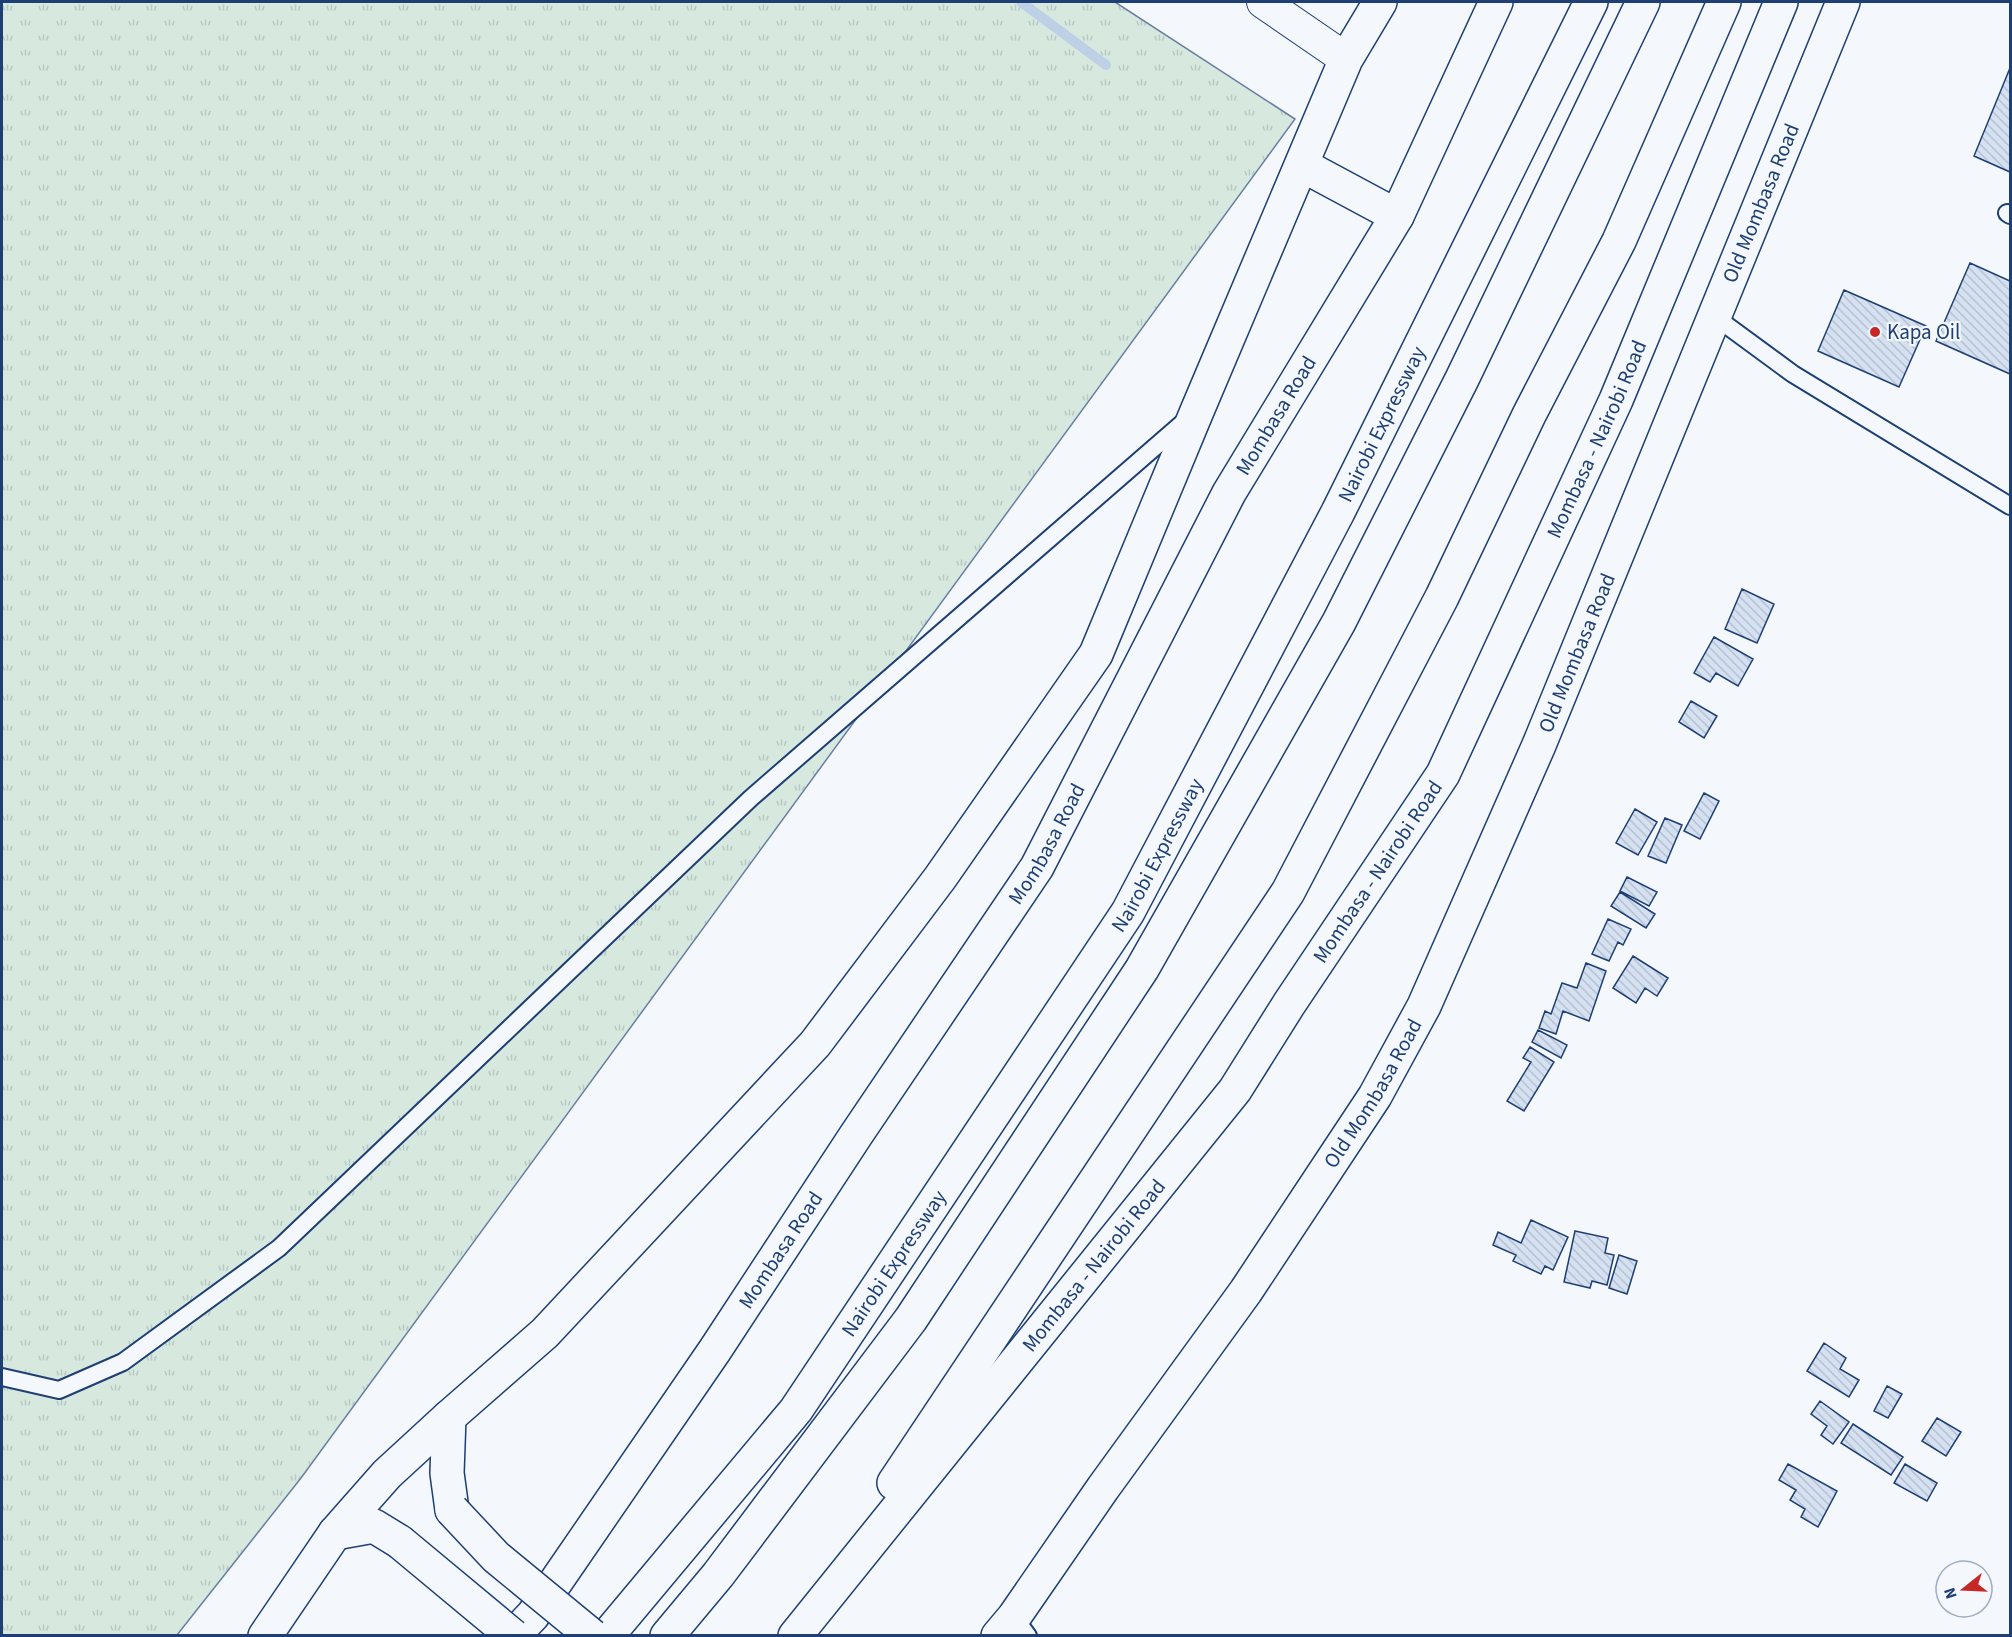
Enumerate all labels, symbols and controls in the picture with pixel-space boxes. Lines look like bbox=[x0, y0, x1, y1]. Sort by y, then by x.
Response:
street label: Old Mombasa Road bbox=[1715, 119, 1807, 287]
place label: Kapa Oil bbox=[1887, 317, 1960, 347]
marker: Kapa Oil bbox=[1868, 325, 1882, 339]
street label: Mombasa - Nairobi Road bbox=[1539, 336, 1654, 543]
street label: Nairobi Expressway bbox=[1330, 341, 1433, 507]
street label: Mombasa Road bbox=[1228, 350, 1324, 481]
street label: Old Mombasa Road bbox=[1531, 569, 1623, 737]
street label: Nairobi Expressway bbox=[1104, 773, 1211, 938]
street label: Mombasa - Nairobi Road bbox=[1306, 774, 1450, 969]
street label: Mombasa Road bbox=[1001, 778, 1093, 910]
street label: Old Mombasa Road bbox=[1316, 1013, 1429, 1174]
street label: Mombasa - Nairobi Road bbox=[1015, 1173, 1173, 1358]
street label: Nairobi Expressway bbox=[834, 1184, 954, 1343]
street label: Mombasa Road bbox=[731, 1186, 830, 1315]
north arrow bbox=[1934, 1559, 1994, 1619]
text: N bbox=[1939, 1585, 1963, 1602]

